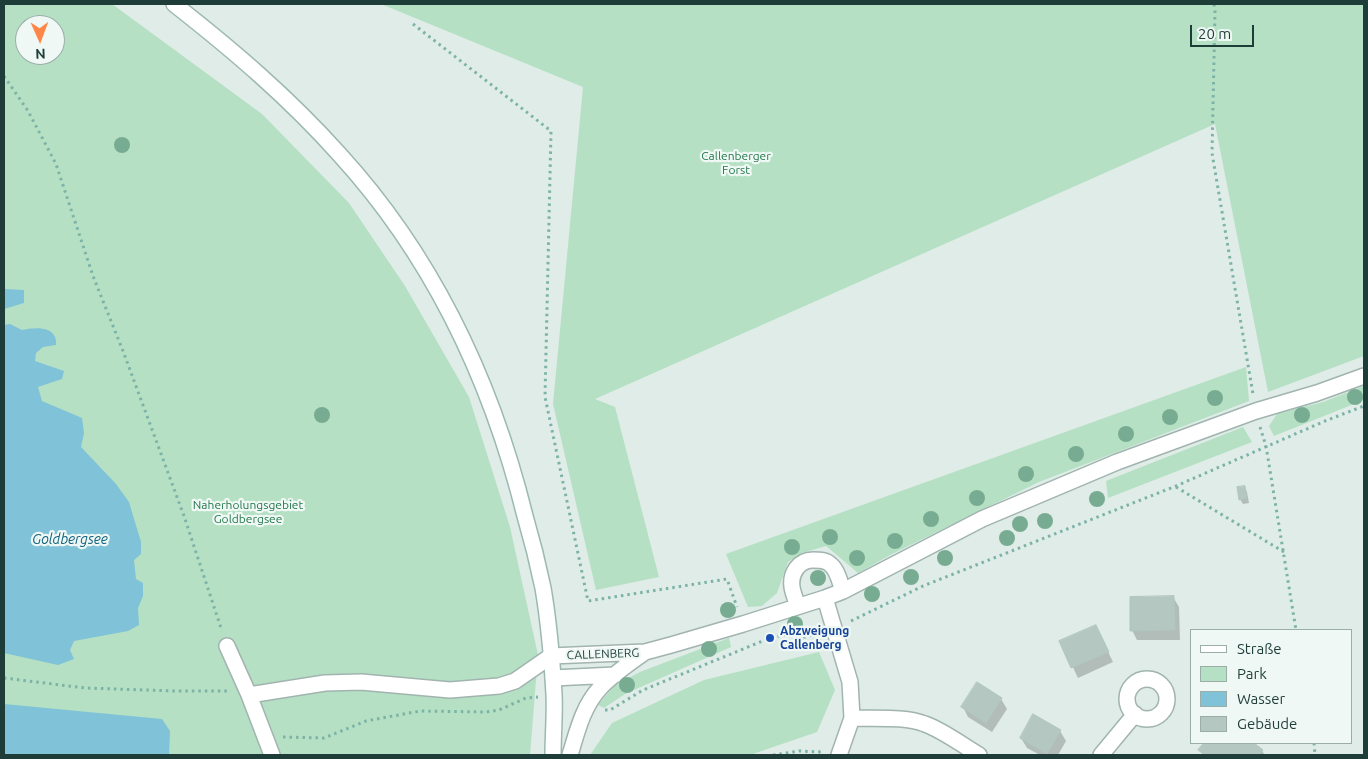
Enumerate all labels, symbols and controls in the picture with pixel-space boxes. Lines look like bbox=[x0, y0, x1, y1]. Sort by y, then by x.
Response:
north arrow bbox=[15, 15, 65, 65]
scale bar bbox=[1193, 15, 1257, 47]
text: 20 m bbox=[1198, 25, 1231, 42]
text: N bbox=[35, 46, 46, 62]
park label: Callenberger Forst bbox=[701, 149, 771, 177]
park label: Naherholungsgebiet Goldbergsee bbox=[193, 498, 303, 526]
water label: Goldbergsee bbox=[32, 531, 108, 547]
place label: Abzweigung Callenberg bbox=[780, 624, 849, 652]
legend bbox=[1190, 629, 1353, 744]
marker: Abzweigung Callenberg bbox=[764, 632, 776, 644]
text: Straße bbox=[1237, 640, 1281, 657]
street label: CALLENBERG bbox=[566, 646, 640, 662]
text: Park bbox=[1237, 665, 1267, 682]
text: Wasser bbox=[1237, 690, 1285, 707]
text: Gebäude bbox=[1237, 715, 1297, 732]

